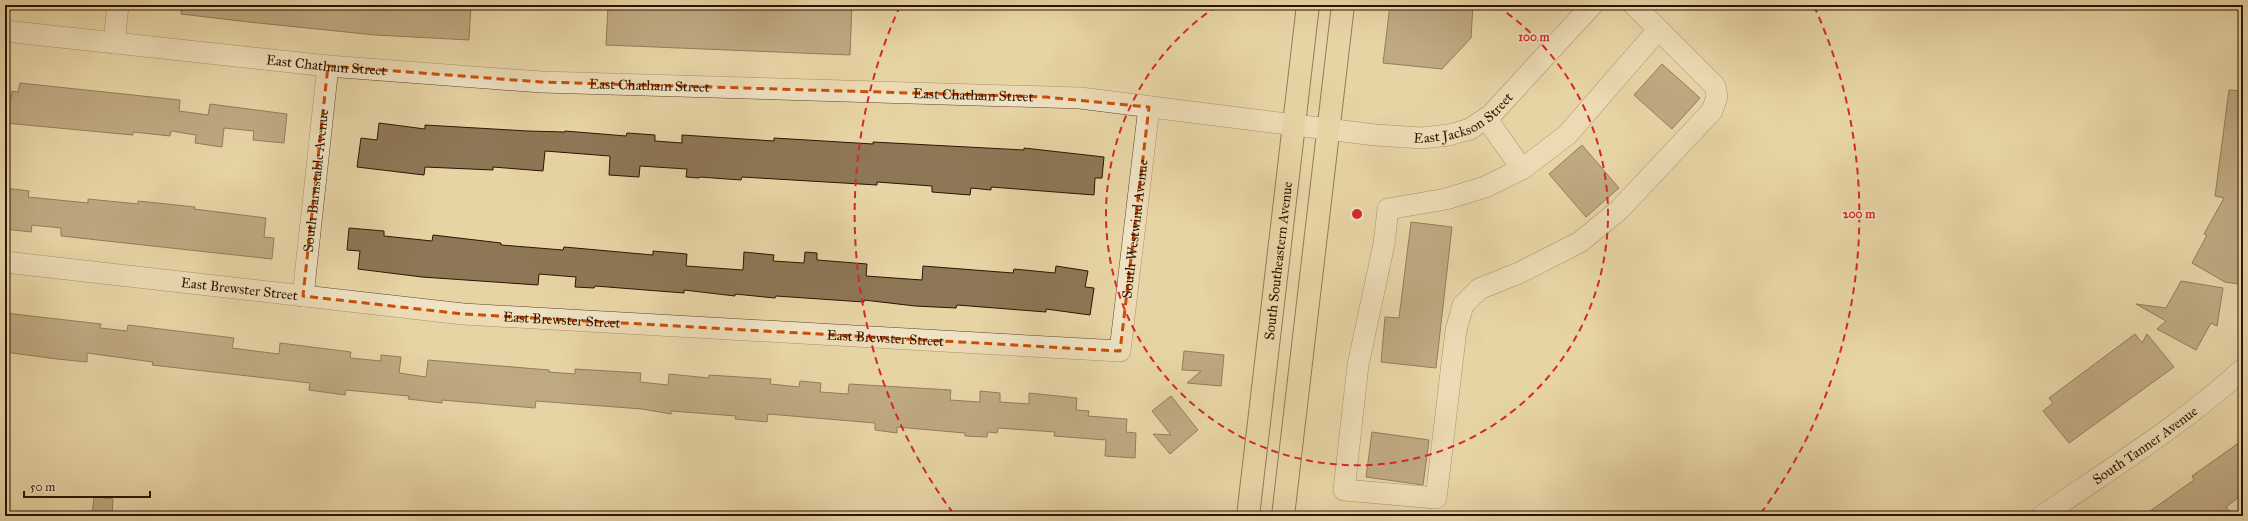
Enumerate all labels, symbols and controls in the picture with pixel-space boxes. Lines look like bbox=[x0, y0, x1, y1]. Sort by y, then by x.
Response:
text: 100 m bbox=[1518, 30, 1551, 44]
street label: East Chatham Street bbox=[265, 51, 387, 79]
street label: East Chatham Street bbox=[589, 75, 710, 96]
street label: East Chatham Street bbox=[913, 85, 1034, 106]
street label: East Jackson Street bbox=[1413, 89, 1516, 147]
street label: South Barnstable Avenue bbox=[300, 108, 332, 253]
street label: South Westwind Avenue bbox=[1118, 158, 1152, 299]
street label: South Southeastern Avenue bbox=[1261, 180, 1296, 341]
centre of rings bbox=[1350, 207, 1364, 221]
text: 200 m bbox=[1843, 207, 1876, 221]
street label: East Brewster Street bbox=[180, 274, 299, 304]
street label: East Brewster Street bbox=[503, 308, 621, 332]
street label: East Brewster Street bbox=[826, 326, 945, 350]
street label: South Tanner Avenue bbox=[2089, 402, 2201, 488]
scale bar bbox=[24, 473, 150, 499]
text: 50 m bbox=[30, 480, 55, 494]

